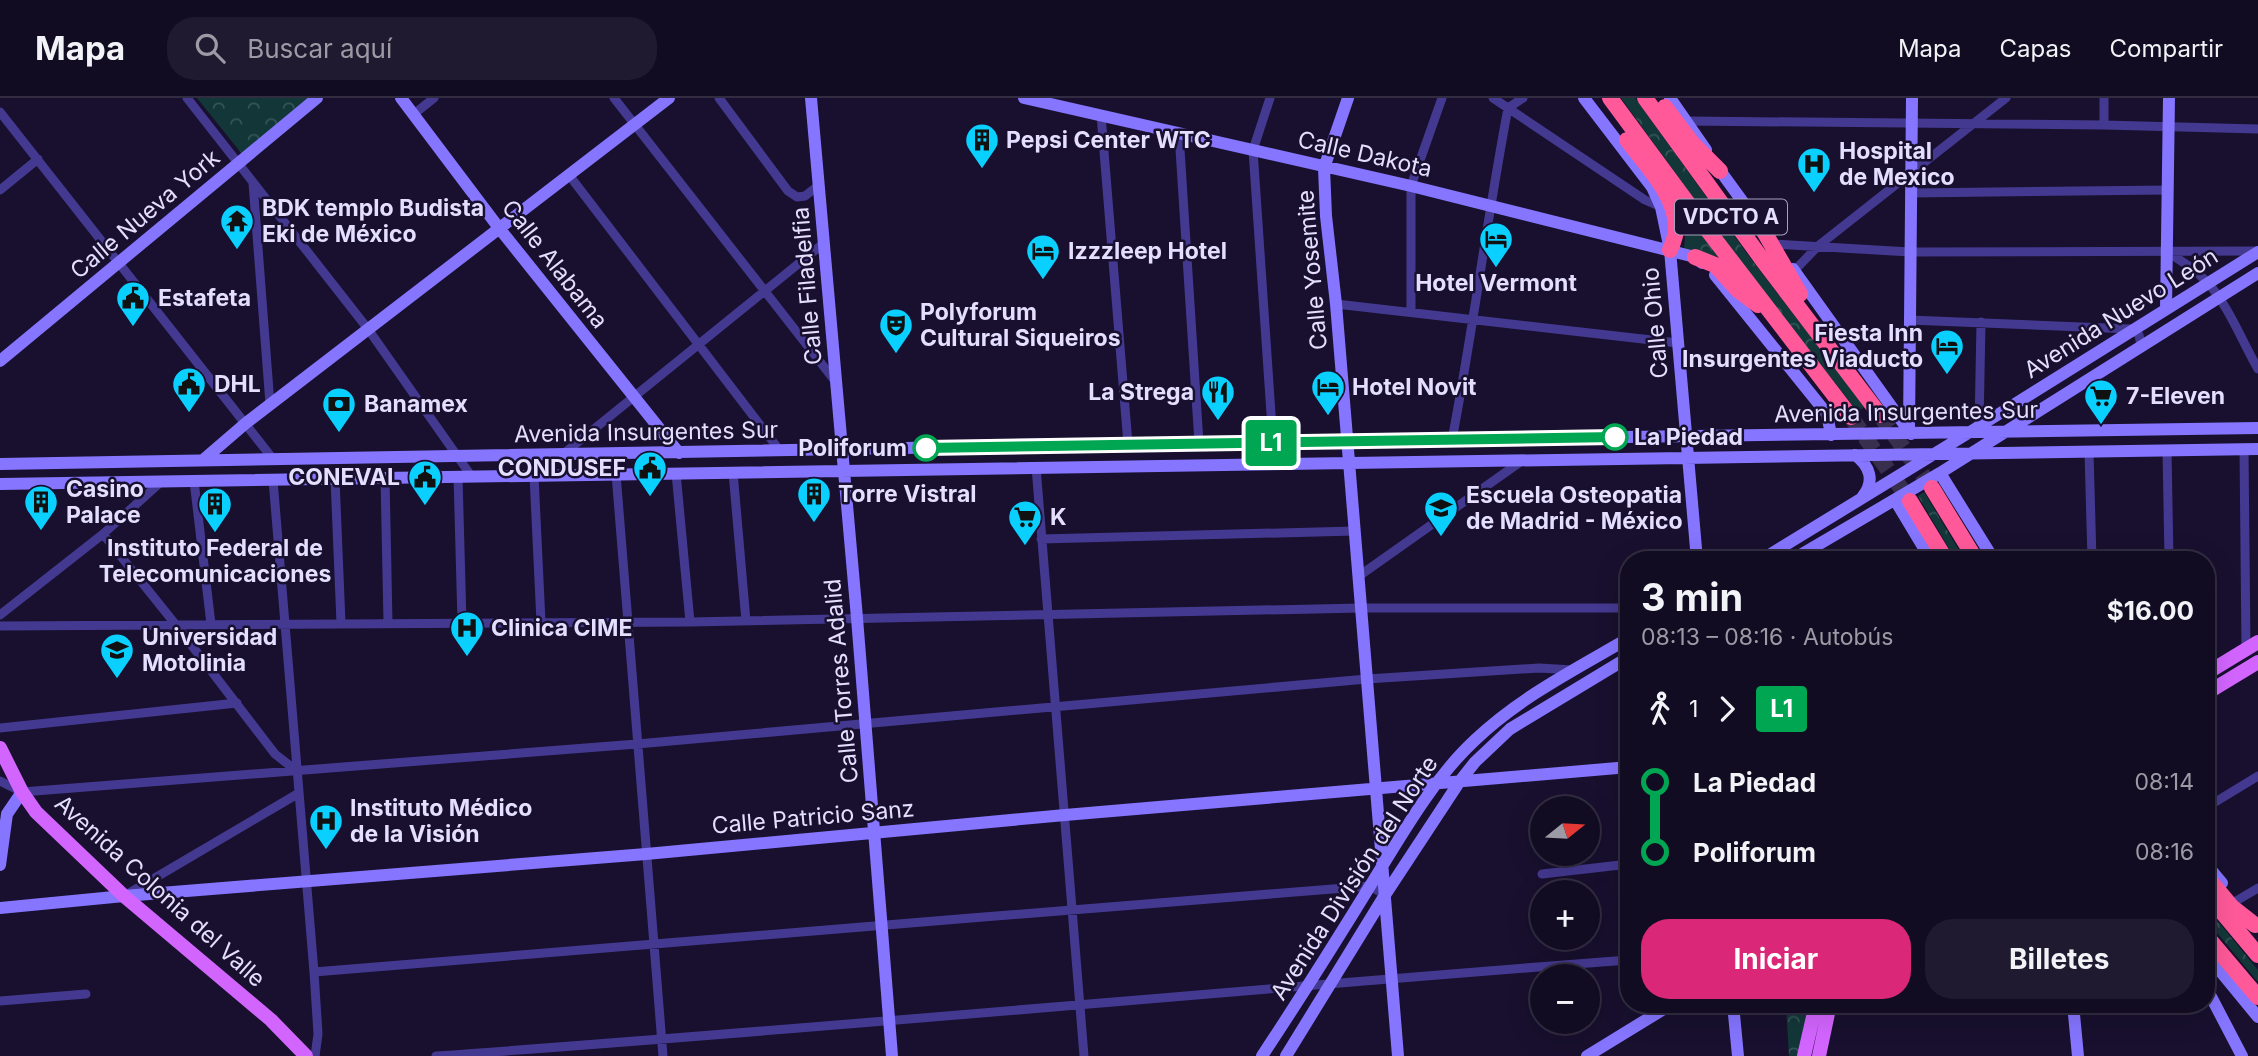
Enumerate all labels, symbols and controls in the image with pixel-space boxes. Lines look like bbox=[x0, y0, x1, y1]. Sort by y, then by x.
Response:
search box bbox=[167, 17, 657, 80]
text: Mapa bbox=[35, 28, 125, 68]
icon: search bbox=[191, 29, 229, 67]
text: Buscar aquí bbox=[247, 33, 392, 64]
text: Mapa bbox=[1898, 34, 1961, 63]
text: Capas bbox=[1999, 34, 2072, 63]
text: Compartir bbox=[2110, 34, 2223, 63]
building icon: Pepsi Center WTC bbox=[963, 121, 1001, 170]
street label: Calle Dakota bbox=[1295, 125, 1435, 183]
place label: Pepsi Center WTC bbox=[1006, 126, 1211, 154]
place label: Hospital de Mexico bbox=[1839, 137, 1955, 191]
street label: Calle Nueva York bbox=[65, 143, 226, 285]
hospital icon: Hospital de Mexico bbox=[1795, 145, 1833, 194]
street label: Calle Yosemite bbox=[1291, 189, 1333, 351]
place label: BDK templo Budista Eki de México bbox=[262, 194, 484, 248]
street label: Calle Alabama bbox=[496, 194, 614, 334]
road number: VDCTO A bbox=[1675, 200, 1787, 234]
temple icon: BDK templo Budista Eki de México bbox=[218, 202, 256, 251]
street label: Calle Filadelfia bbox=[786, 206, 828, 366]
hotel icon: Hotel Vermont bbox=[1477, 220, 1515, 269]
hotel icon: Izzzleep Hotel bbox=[1024, 232, 1062, 281]
place label: Izzzleep Hotel bbox=[1068, 237, 1227, 265]
street label: Avenida Nuevo León bbox=[2019, 242, 2223, 384]
street label: Calle Ohio bbox=[1636, 266, 1674, 380]
place label: Hotel Vermont bbox=[1415, 269, 1577, 297]
public building icon: Estafeta bbox=[114, 279, 152, 328]
place label: Estafeta bbox=[158, 284, 251, 312]
place label: Polyforum Cultural Siqueiros bbox=[920, 298, 1121, 352]
theatre icon: Polyforum Cultural Siqueiros bbox=[877, 306, 915, 355]
place label: Fiesta Inn Insurgentes Viaducto bbox=[1682, 319, 1923, 373]
hotel icon: Fiesta Inn Insurgentes Viaducto bbox=[1928, 327, 1966, 376]
public building icon: DHL bbox=[170, 365, 208, 414]
hotel icon: Hotel Novit bbox=[1309, 368, 1347, 417]
place label: DHL bbox=[214, 370, 261, 398]
restaurant icon: La Strega bbox=[1199, 373, 1237, 422]
place label: Hotel Novit bbox=[1352, 373, 1477, 401]
supermarket icon: 7-Eleven bbox=[2082, 377, 2120, 426]
place label: La Strega bbox=[1088, 378, 1194, 406]
place label: 7-Eleven bbox=[2126, 382, 2225, 410]
bank icon: Banamex bbox=[320, 385, 358, 434]
place label: Banamex bbox=[364, 390, 468, 418]
street label: Avenida Insurgentes Sur bbox=[1774, 396, 2039, 428]
street label: Avenida Insurgentes Sur bbox=[514, 416, 779, 448]
line badge: L1 bbox=[1240, 420, 1302, 466]
place label: La Piedad bbox=[1634, 423, 1743, 451]
marker: La Piedad bbox=[1602, 424, 1628, 450]
text: L1 bbox=[1260, 428, 1282, 457]
place label: Poliforum bbox=[798, 434, 907, 462]
marker: Poliforum bbox=[913, 435, 939, 461]
public building icon: CONDUSEF bbox=[631, 449, 669, 498]
place label: CONDUSEF bbox=[498, 454, 626, 482]
public building icon: CONEVAL bbox=[406, 458, 444, 507]
place label: CONEVAL bbox=[288, 463, 400, 491]
place label: Casino Palace bbox=[66, 475, 144, 529]
building icon: Torre Vistral bbox=[795, 475, 833, 524]
place label: Torre Vistral bbox=[838, 480, 977, 508]
place label: Escuela Osteopatia de Madrid - México bbox=[1466, 481, 1683, 535]
building icon: Casino Palace bbox=[22, 483, 60, 532]
building icon: Instituto Federal de Telecomunicaciones bbox=[196, 485, 234, 534]
school or university icon: Escuela Osteopatia de Madrid - México bbox=[1422, 489, 1460, 538]
supermarket icon: K bbox=[1006, 498, 1044, 547]
place label: K bbox=[1050, 503, 1067, 531]
place label: Instituto Federal de Telecomunicaciones bbox=[99, 534, 331, 588]
text: 3 min bbox=[1641, 574, 1743, 620]
street label: Calle Torres Adalid bbox=[818, 578, 864, 784]
text: $16.00 bbox=[2107, 595, 2194, 626]
hospital icon: Clinica CIME bbox=[448, 609, 486, 658]
place label: Clinica CIME bbox=[491, 614, 632, 642]
place label: Universidad Motolinia bbox=[142, 623, 277, 677]
text: 08:13 – 08:16 · Autobús bbox=[1641, 623, 1893, 651]
school or university icon: Universidad Motolinia bbox=[98, 631, 136, 680]
icon: walk bbox=[1641, 690, 1679, 728]
icon: forward bbox=[1708, 690, 1746, 728]
text: L1 bbox=[1770, 694, 1793, 723]
text: 1 bbox=[1689, 695, 1698, 723]
street label: Avenida División del Norte bbox=[1265, 751, 1443, 1005]
text: La Piedad bbox=[1693, 767, 1816, 798]
text: 08:14 bbox=[2134, 768, 2194, 796]
street label: Avenida Colonia del Valle bbox=[49, 789, 271, 993]
place label: Instituto Médico de la Visión bbox=[350, 794, 532, 848]
street label: Calle Patricio Sanz bbox=[710, 794, 916, 840]
north arrow bbox=[1530, 796, 1600, 866]
map controls bbox=[1530, 796, 1600, 1034]
hospital icon: Instituto Médico de la Visión bbox=[307, 802, 345, 851]
text: Poliforum bbox=[1693, 837, 1816, 868]
text: 08:16 bbox=[2135, 838, 2194, 866]
button: + bbox=[1530, 880, 1600, 950]
button: Iniciar bbox=[1641, 919, 1911, 999]
button: Billetes bbox=[1925, 919, 2194, 999]
button: − bbox=[1530, 964, 1600, 1034]

